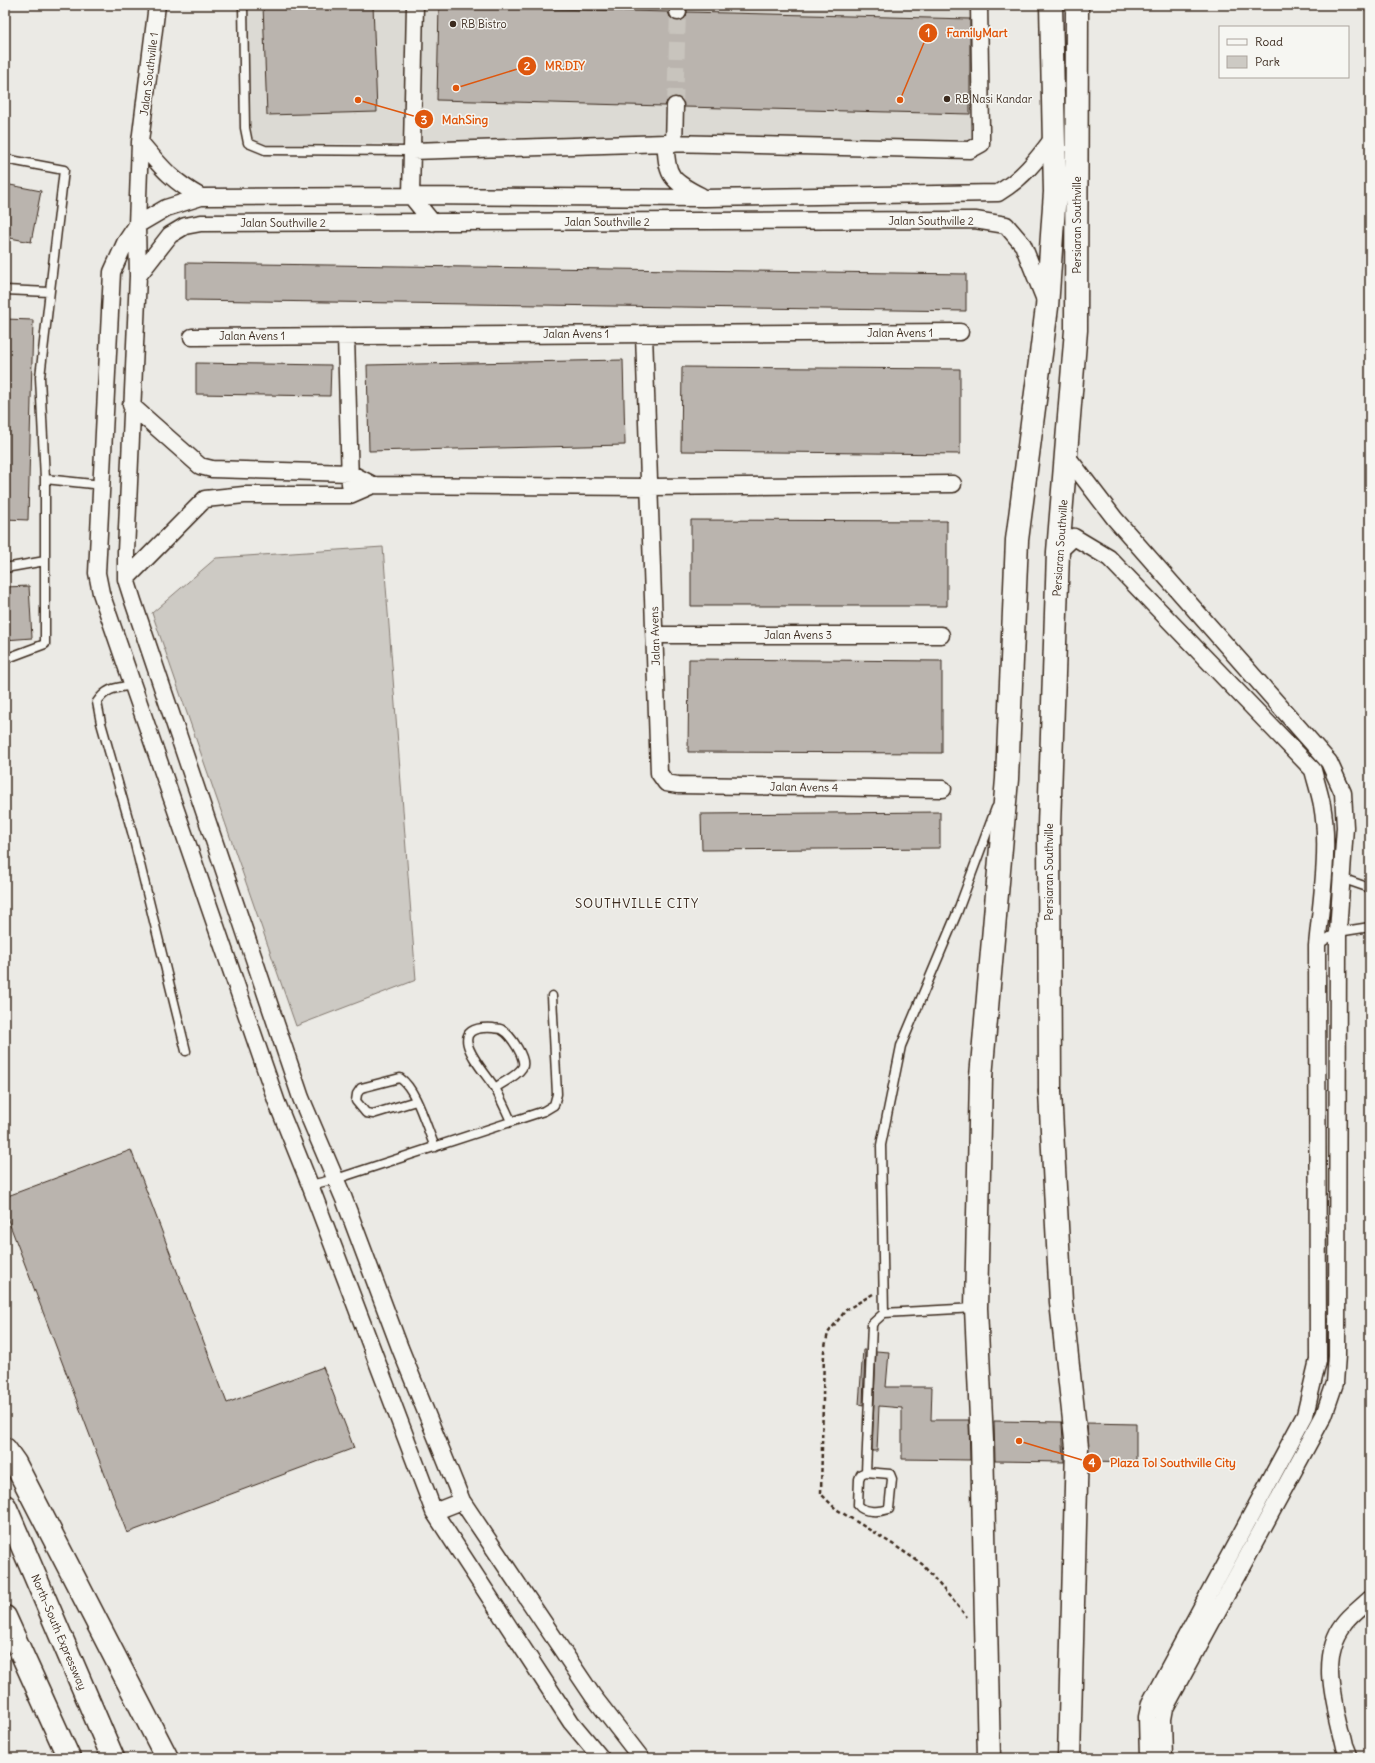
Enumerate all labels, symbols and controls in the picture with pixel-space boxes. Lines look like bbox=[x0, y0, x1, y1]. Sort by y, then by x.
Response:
place label: RB Bistro bbox=[461, 17, 507, 31]
marker: RB Bistro bbox=[448, 19, 458, 29]
callout: FamilyMart bbox=[918, 21, 1016, 45]
text: 1 bbox=[926, 25, 930, 40]
text: FamilyMart bbox=[946, 25, 1009, 41]
legend bbox=[1219, 26, 1349, 78]
street label: Jalan Southville 1 bbox=[137, 31, 161, 117]
text: Road bbox=[1255, 34, 1283, 49]
callout: MR.DIY bbox=[517, 54, 593, 78]
text: Park bbox=[1255, 54, 1280, 69]
text: 2 bbox=[524, 58, 531, 73]
text: MR.DIY bbox=[545, 58, 585, 73]
place label: RB Nasi Kandar bbox=[955, 92, 1033, 106]
marker: RB Nasi Kandar bbox=[942, 94, 952, 104]
callout: MahSing bbox=[414, 107, 497, 131]
text: 3 bbox=[421, 112, 428, 127]
text: MahSing bbox=[442, 112, 489, 128]
street label: Persiaran Southville bbox=[1070, 176, 1084, 274]
street label: Jalan Southville 2 bbox=[888, 214, 974, 228]
street label: Jalan Southville 2 bbox=[564, 215, 650, 229]
street label: Jalan Southville 2 bbox=[240, 216, 326, 230]
street label: Jalan Avens 1 bbox=[867, 326, 933, 340]
street label: Jalan Avens 1 bbox=[543, 327, 609, 341]
street label: Jalan Avens 1 bbox=[219, 329, 285, 343]
street label: Persiaran Southville bbox=[1050, 499, 1070, 597]
street label: Jalan Avens bbox=[647, 606, 663, 666]
street label: Jalan Avens 3 bbox=[764, 628, 832, 642]
street label: Jalan Avens 4 bbox=[770, 779, 838, 795]
street label: Persiaran Southville bbox=[1042, 823, 1056, 921]
district label: SOUTHVILLE CITY bbox=[575, 895, 699, 912]
callout: Plaza Tol Southville City bbox=[1082, 1451, 1244, 1475]
text: 4 bbox=[1089, 1455, 1096, 1470]
text: Plaza Tol Southville City bbox=[1110, 1455, 1236, 1471]
street label: North–South Expressway bbox=[28, 1572, 90, 1692]

